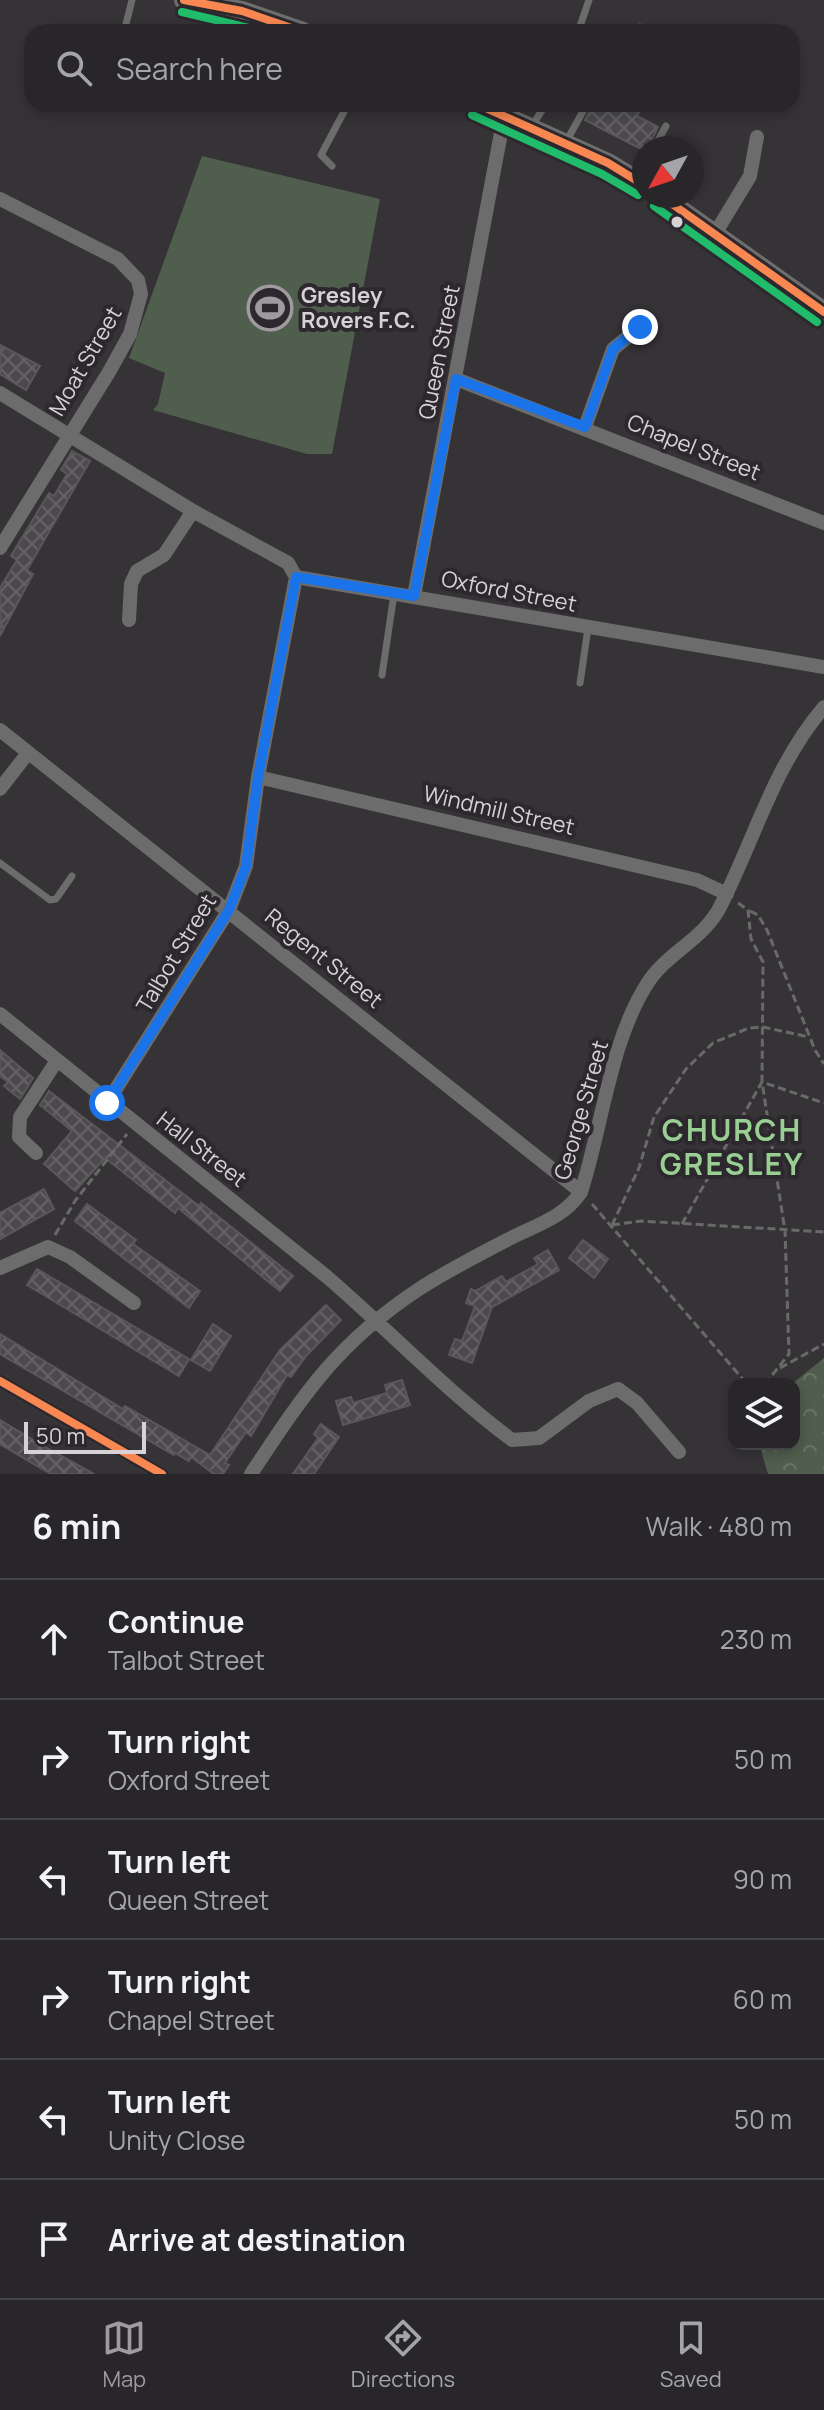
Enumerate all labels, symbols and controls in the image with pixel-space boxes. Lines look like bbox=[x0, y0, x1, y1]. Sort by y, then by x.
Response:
search box bbox=[24, 24, 800, 112]
icon: search bbox=[52, 46, 96, 90]
text: Search here bbox=[116, 48, 283, 89]
north arrow bbox=[632, 136, 704, 208]
unlabelled marker bbox=[669, 214, 685, 230]
place label: Gresley Rovers F.C. bbox=[301, 280, 416, 335]
street label: Queen Street bbox=[411, 282, 467, 422]
sports icon: Gresley Rovers F.C. bbox=[246, 284, 294, 332]
street label: Moat Street bbox=[42, 301, 128, 421]
route end bbox=[622, 309, 658, 345]
street label: Chapel Street bbox=[623, 407, 765, 487]
street label: Oxford Street bbox=[439, 563, 579, 619]
street label: Windmill Street bbox=[420, 778, 578, 842]
street label: Talbot Street bbox=[129, 888, 223, 1018]
street label: Regent Street bbox=[259, 901, 389, 1015]
street label: George Street bbox=[547, 1037, 615, 1183]
route start bbox=[89, 1085, 125, 1121]
street label: Hall Street bbox=[151, 1104, 253, 1194]
district label: CHURCH GRESLEY bbox=[660, 1109, 804, 1184]
map controls bbox=[728, 1378, 800, 1450]
button: layers bbox=[728, 1378, 800, 1450]
scale bar bbox=[24, 1418, 146, 1454]
text: 50 m bbox=[36, 1421, 85, 1451]
text: 6 min bbox=[32, 1503, 121, 1549]
text: Walk · 480 m bbox=[646, 1508, 792, 1544]
text: Continue bbox=[108, 1601, 244, 1642]
icon: ahead bbox=[32, 1617, 76, 1661]
text: 230 m bbox=[720, 1621, 792, 1657]
text: Talbot Street bbox=[108, 1642, 265, 1678]
text: Turn right bbox=[108, 1721, 251, 1762]
icon: right bbox=[32, 1737, 76, 1781]
text: 50 m bbox=[734, 1741, 792, 1777]
text: Oxford Street bbox=[108, 1762, 270, 1798]
text: Turn left bbox=[108, 1841, 231, 1882]
icon: left bbox=[32, 1857, 76, 1901]
text: 90 m bbox=[733, 1861, 792, 1897]
text: Queen Street bbox=[108, 1882, 269, 1918]
text: Turn right bbox=[108, 1961, 251, 2002]
icon: right bbox=[32, 1977, 76, 2021]
text: 60 m bbox=[733, 1981, 792, 2017]
text: Chapel Street bbox=[108, 2002, 275, 2038]
text: Turn left bbox=[108, 2081, 231, 2122]
icon: left bbox=[32, 2097, 76, 2141]
text: 50 m bbox=[734, 2101, 792, 2137]
text: Unity Close bbox=[108, 2122, 245, 2158]
icon: arrive bbox=[32, 2217, 76, 2261]
text: Arrive at destination bbox=[108, 2219, 406, 2260]
tab: Map bbox=[102, 2316, 146, 2394]
tab: Directions bbox=[351, 2316, 455, 2394]
tab: Saved bbox=[660, 2316, 722, 2394]

